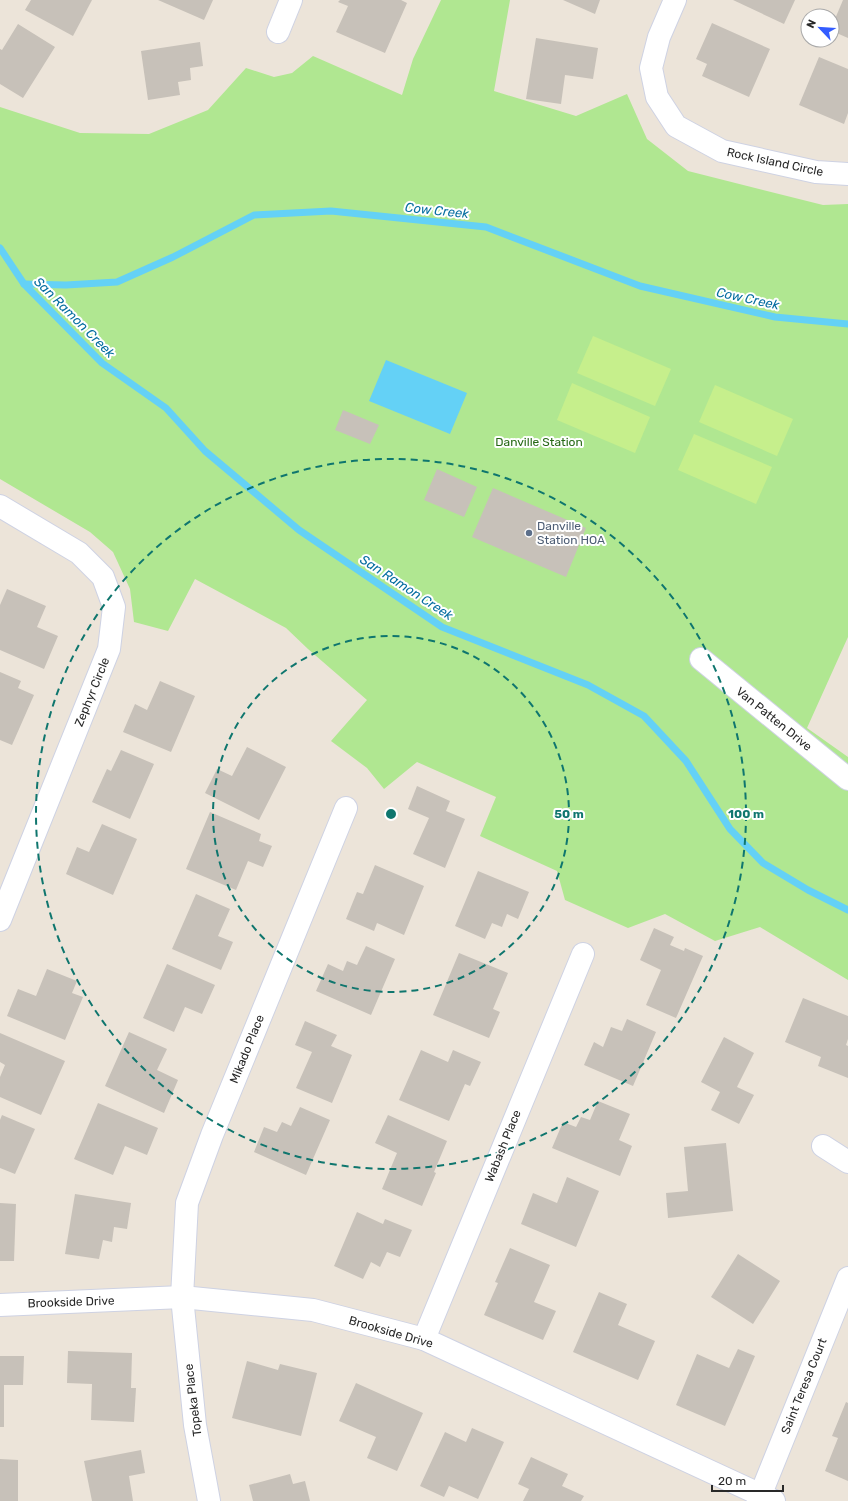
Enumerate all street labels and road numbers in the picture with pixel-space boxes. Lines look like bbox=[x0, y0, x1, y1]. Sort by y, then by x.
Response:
street label: Rock Island Circle bbox=[726, 145, 825, 179]
street label: Zephyr Circle bbox=[72, 655, 112, 729]
street label: Van Patten Drive bbox=[733, 684, 815, 754]
street label: Mikado Place bbox=[227, 1012, 267, 1085]
street label: Wabash Place bbox=[482, 1108, 524, 1184]
street label: Brookside Drive bbox=[27, 1293, 115, 1311]
street label: Brookside Drive bbox=[347, 1313, 435, 1351]
street label: Saint Teresa Court bbox=[778, 1336, 830, 1436]
street label: Topeka Place bbox=[182, 1363, 204, 1437]

